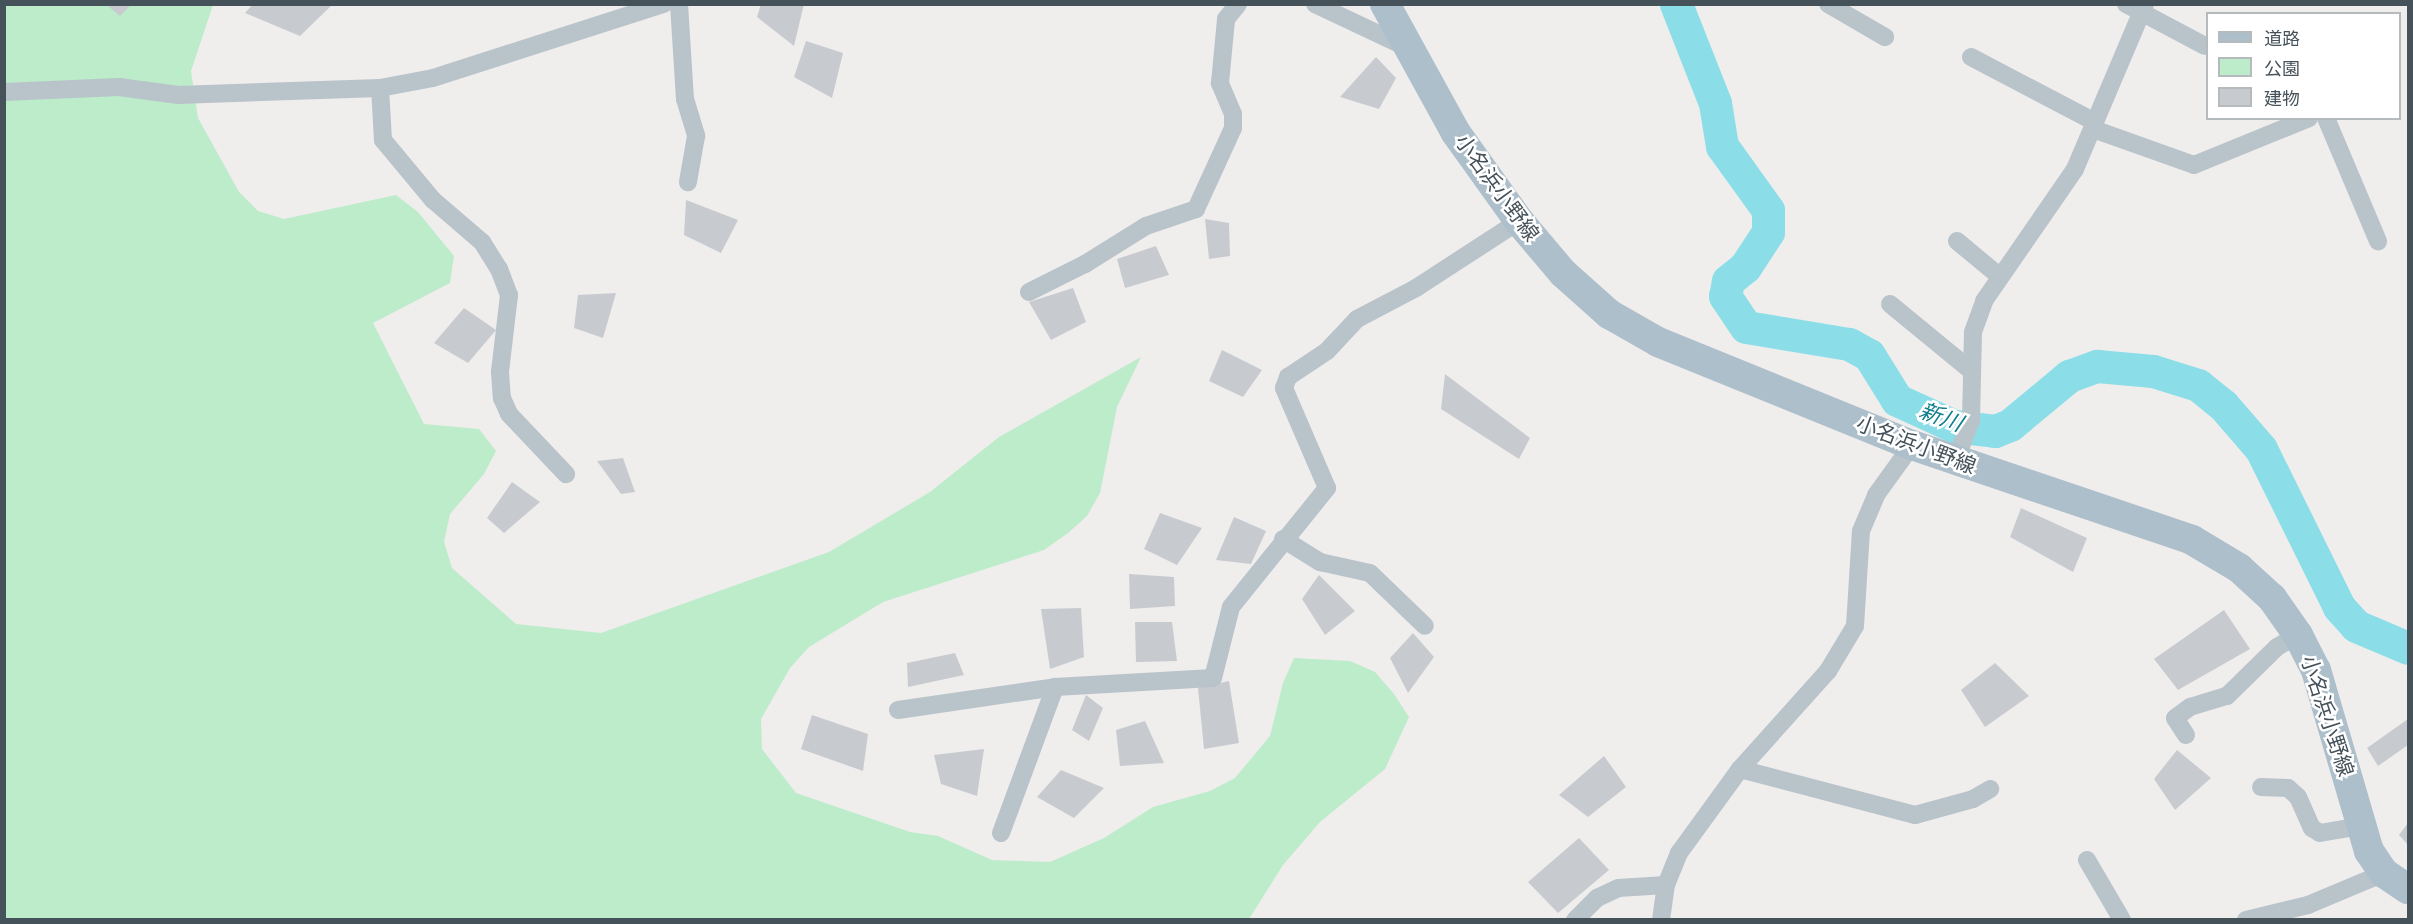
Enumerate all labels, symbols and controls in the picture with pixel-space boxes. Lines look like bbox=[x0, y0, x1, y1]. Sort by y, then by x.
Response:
legend bbox=[2206, 12, 2401, 120]
text: 道路 bbox=[2264, 28, 2300, 49]
text: 公園 bbox=[2264, 58, 2300, 79]
text: 建物 bbox=[2264, 88, 2300, 109]
street label: 小名浜小野線 bbox=[1450, 130, 1544, 246]
water label: 新川 bbox=[1916, 397, 1966, 437]
street label: 小名浜小野線 bbox=[1853, 411, 1979, 479]
street label: 小名浜小野線 bbox=[2296, 652, 2358, 780]

